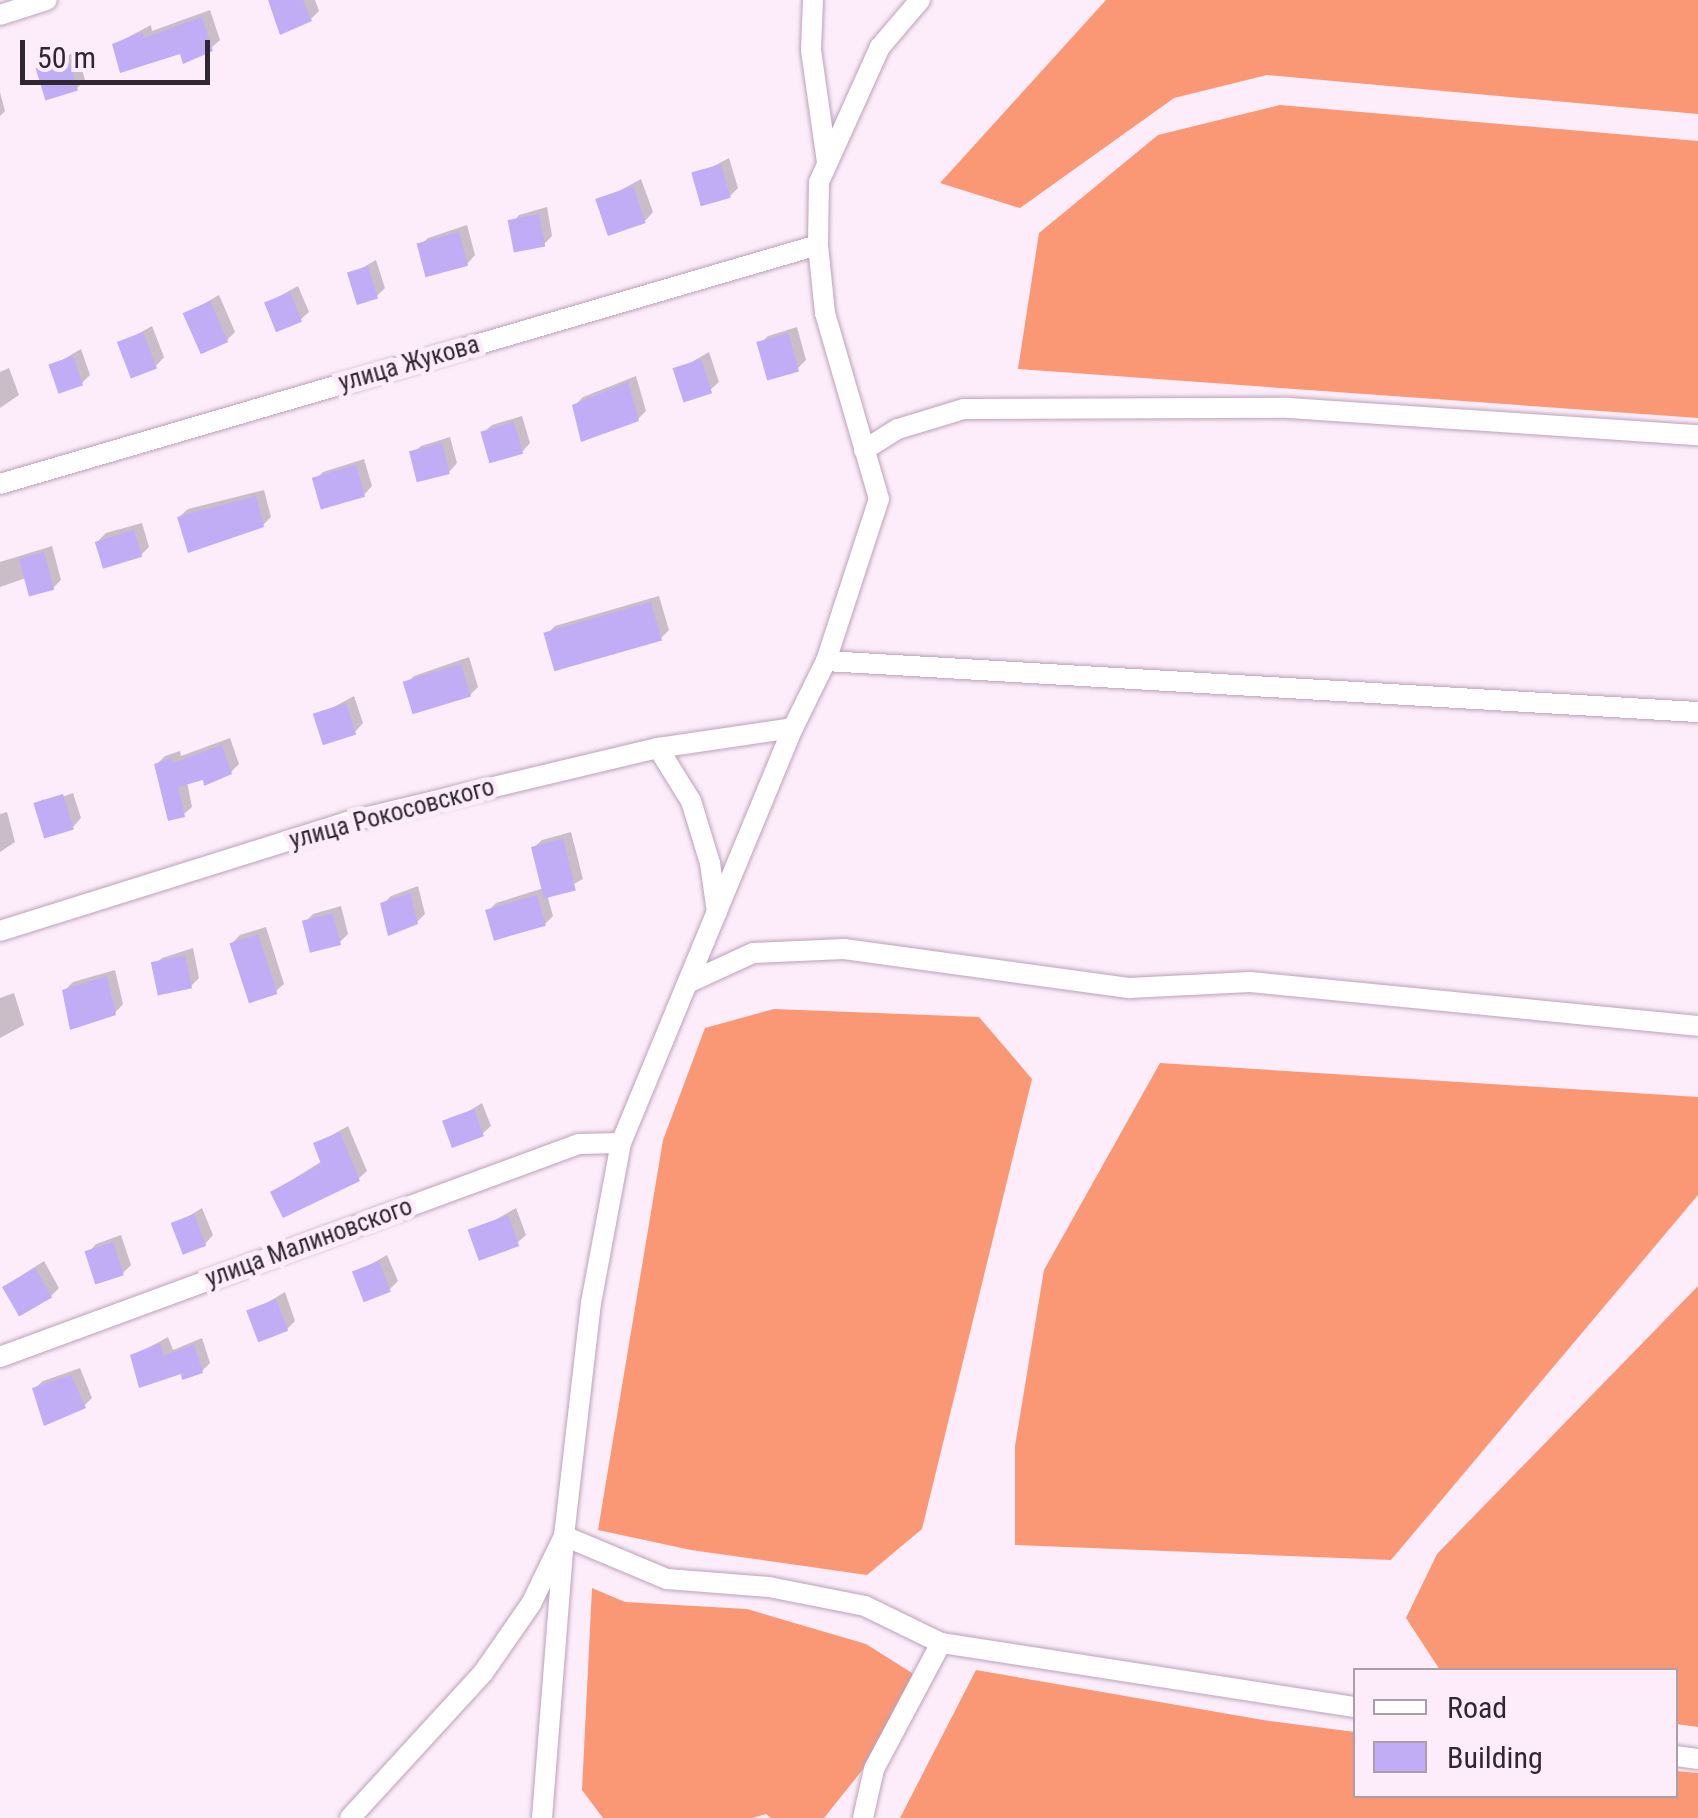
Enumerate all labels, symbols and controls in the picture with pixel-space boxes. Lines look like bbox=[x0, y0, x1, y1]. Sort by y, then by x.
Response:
scale bar bbox=[25, 20, 215, 82]
text: 50 m bbox=[37, 40, 96, 75]
street label: улица Жукова bbox=[335, 330, 483, 398]
street label: улица Рокосовского bbox=[286, 772, 498, 856]
street label: улица Малиновского bbox=[202, 1192, 416, 1294]
legend bbox=[1353, 1668, 1678, 1798]
text: Road bbox=[1447, 1690, 1507, 1725]
text: Building bbox=[1447, 1740, 1543, 1775]

